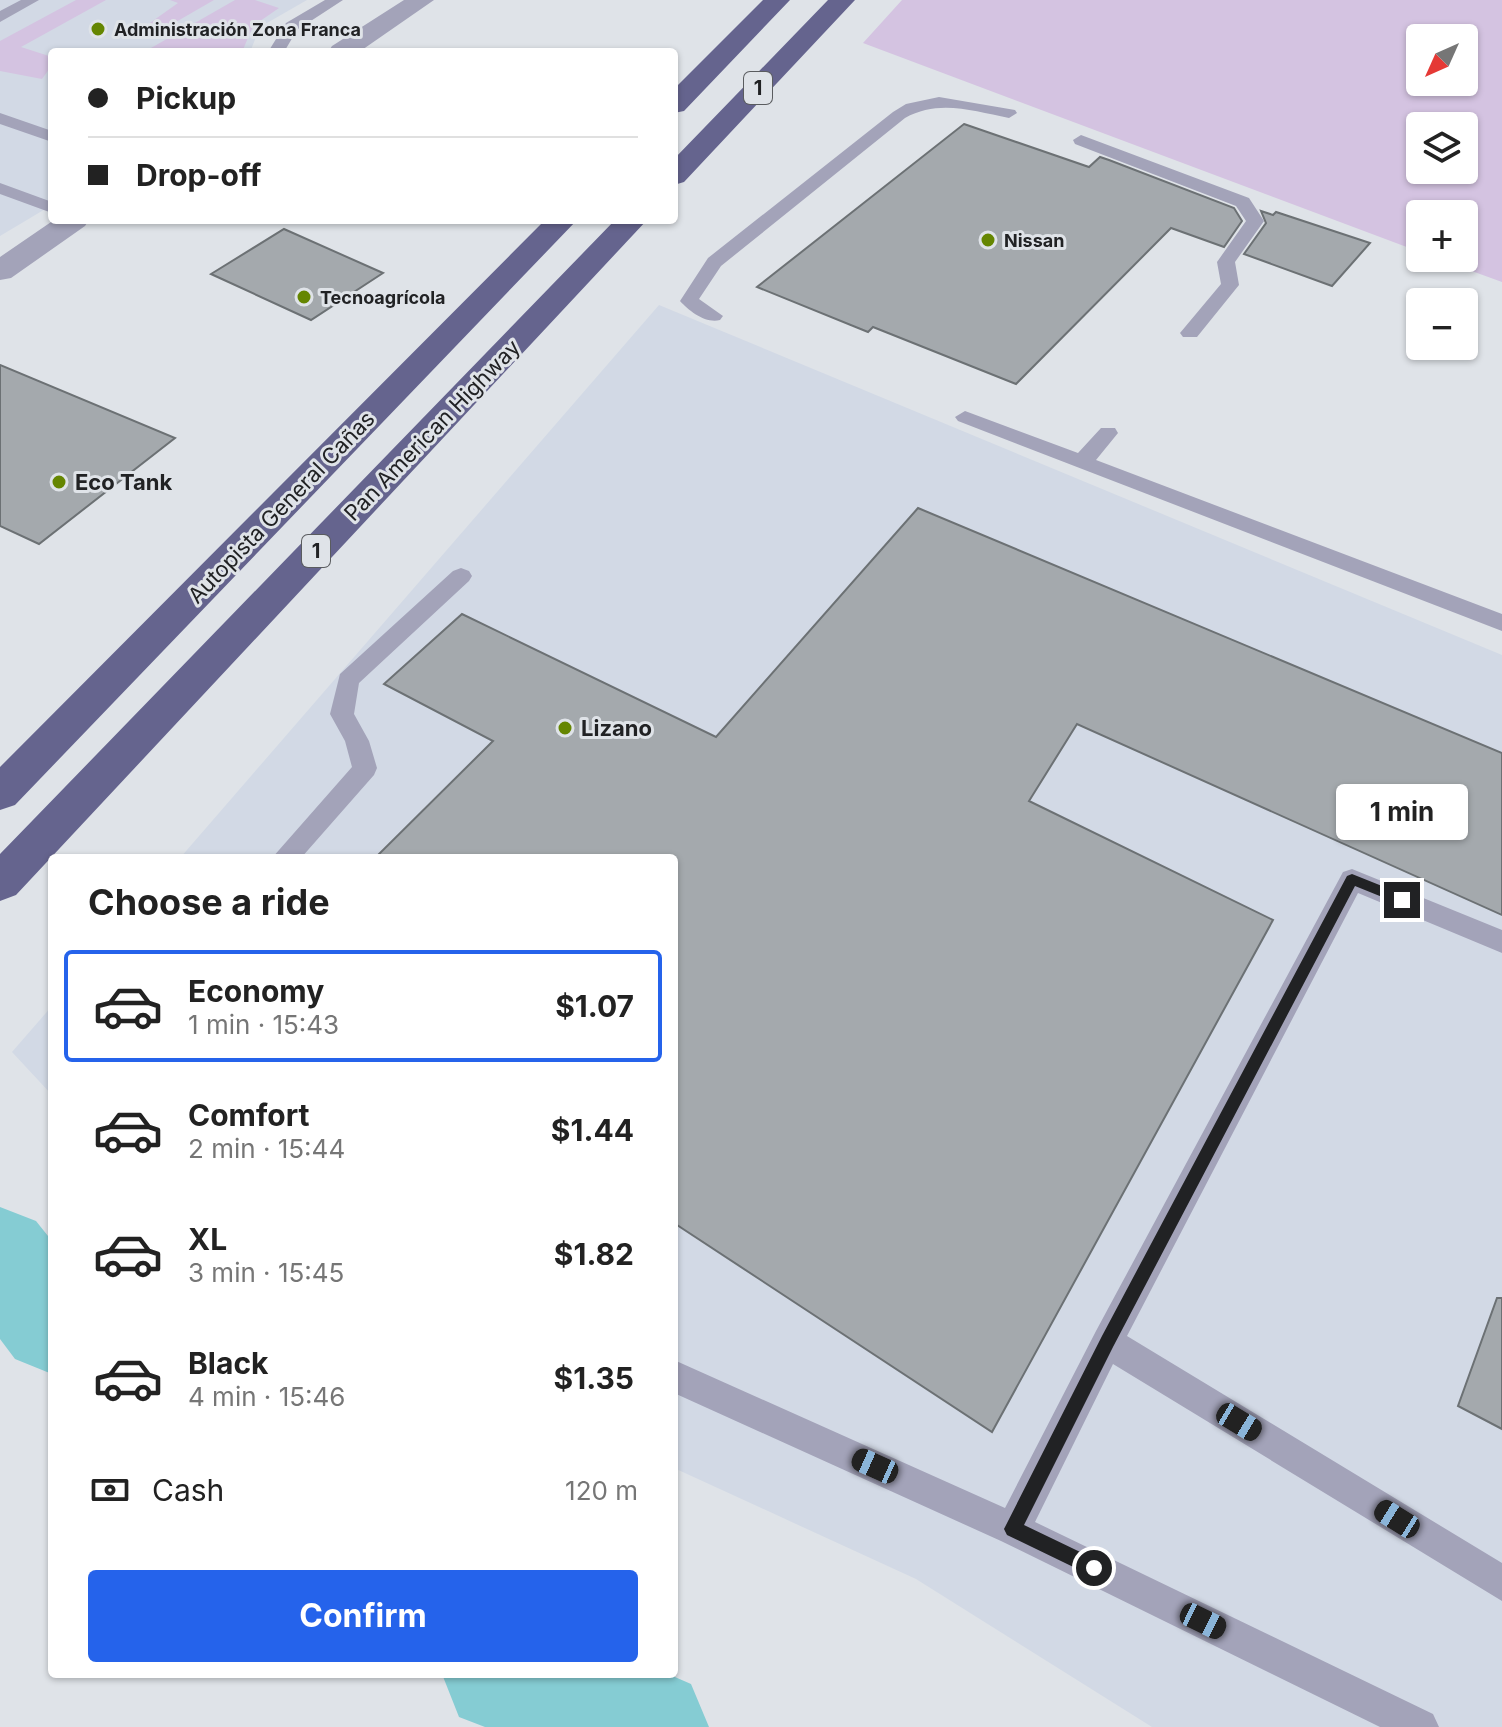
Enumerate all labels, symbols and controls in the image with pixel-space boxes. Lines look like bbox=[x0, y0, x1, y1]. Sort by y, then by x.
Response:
place label: Administración Zona Franca bbox=[114, 19, 361, 40]
marker: Administración Zona Franca bbox=[89, 20, 107, 38]
north arrow bbox=[1406, 24, 1478, 96]
map controls bbox=[1406, 24, 1478, 360]
road number: 1 bbox=[744, 72, 772, 104]
text: Pickup bbox=[136, 80, 236, 116]
button: layers bbox=[1406, 112, 1478, 184]
text: Drop-off bbox=[136, 157, 262, 193]
button: + bbox=[1406, 200, 1478, 272]
place label: Nissan bbox=[1004, 230, 1064, 251]
marker: Nissan bbox=[979, 231, 997, 249]
place label: Tecnoagrícola bbox=[320, 287, 445, 308]
marker: Tecnoagrícola bbox=[295, 288, 313, 306]
button: − bbox=[1406, 288, 1478, 360]
street label: Pan American Highway bbox=[339, 334, 525, 526]
street label: Autopista General Cañas bbox=[182, 405, 380, 609]
place label: Eco Tank bbox=[75, 469, 173, 495]
marker: Eco Tank bbox=[50, 473, 68, 491]
road number: 1 bbox=[302, 535, 330, 567]
place label: Lizano bbox=[581, 715, 652, 741]
marker: Lizano bbox=[556, 719, 574, 737]
callout: 1 min bbox=[1336, 784, 1468, 840]
text: 1 min bbox=[1370, 796, 1434, 827]
text: Choose a ride bbox=[88, 880, 330, 924]
route end bbox=[1384, 882, 1420, 918]
icon: car bbox=[92, 970, 164, 1042]
text: Economy bbox=[188, 973, 324, 1009]
text: $1.07 bbox=[555, 988, 634, 1024]
text: 1 min · 15:43 bbox=[188, 1009, 339, 1040]
icon: car bbox=[92, 1094, 164, 1166]
text: Comfort bbox=[188, 1097, 309, 1133]
text: $1.44 bbox=[551, 1112, 634, 1148]
text: 2 min · 15:44 bbox=[188, 1133, 345, 1164]
icon: car bbox=[92, 1218, 164, 1290]
text: XL bbox=[188, 1221, 227, 1257]
text: $1.82 bbox=[554, 1236, 634, 1272]
text: 3 min · 15:45 bbox=[188, 1257, 344, 1288]
icon: car bbox=[92, 1342, 164, 1414]
text: Black bbox=[188, 1345, 268, 1381]
text: $1.35 bbox=[554, 1360, 634, 1396]
text: 4 min · 15:46 bbox=[188, 1381, 345, 1412]
car bbox=[1212, 1399, 1266, 1445]
car bbox=[848, 1445, 902, 1487]
icon: cash bbox=[88, 1468, 132, 1512]
text: Cash bbox=[152, 1472, 224, 1508]
text: 120 m bbox=[565, 1475, 638, 1506]
car bbox=[1370, 1496, 1424, 1542]
route start bbox=[1076, 1550, 1112, 1586]
button: Confirm bbox=[88, 1570, 638, 1662]
car bbox=[1176, 1600, 1230, 1642]

